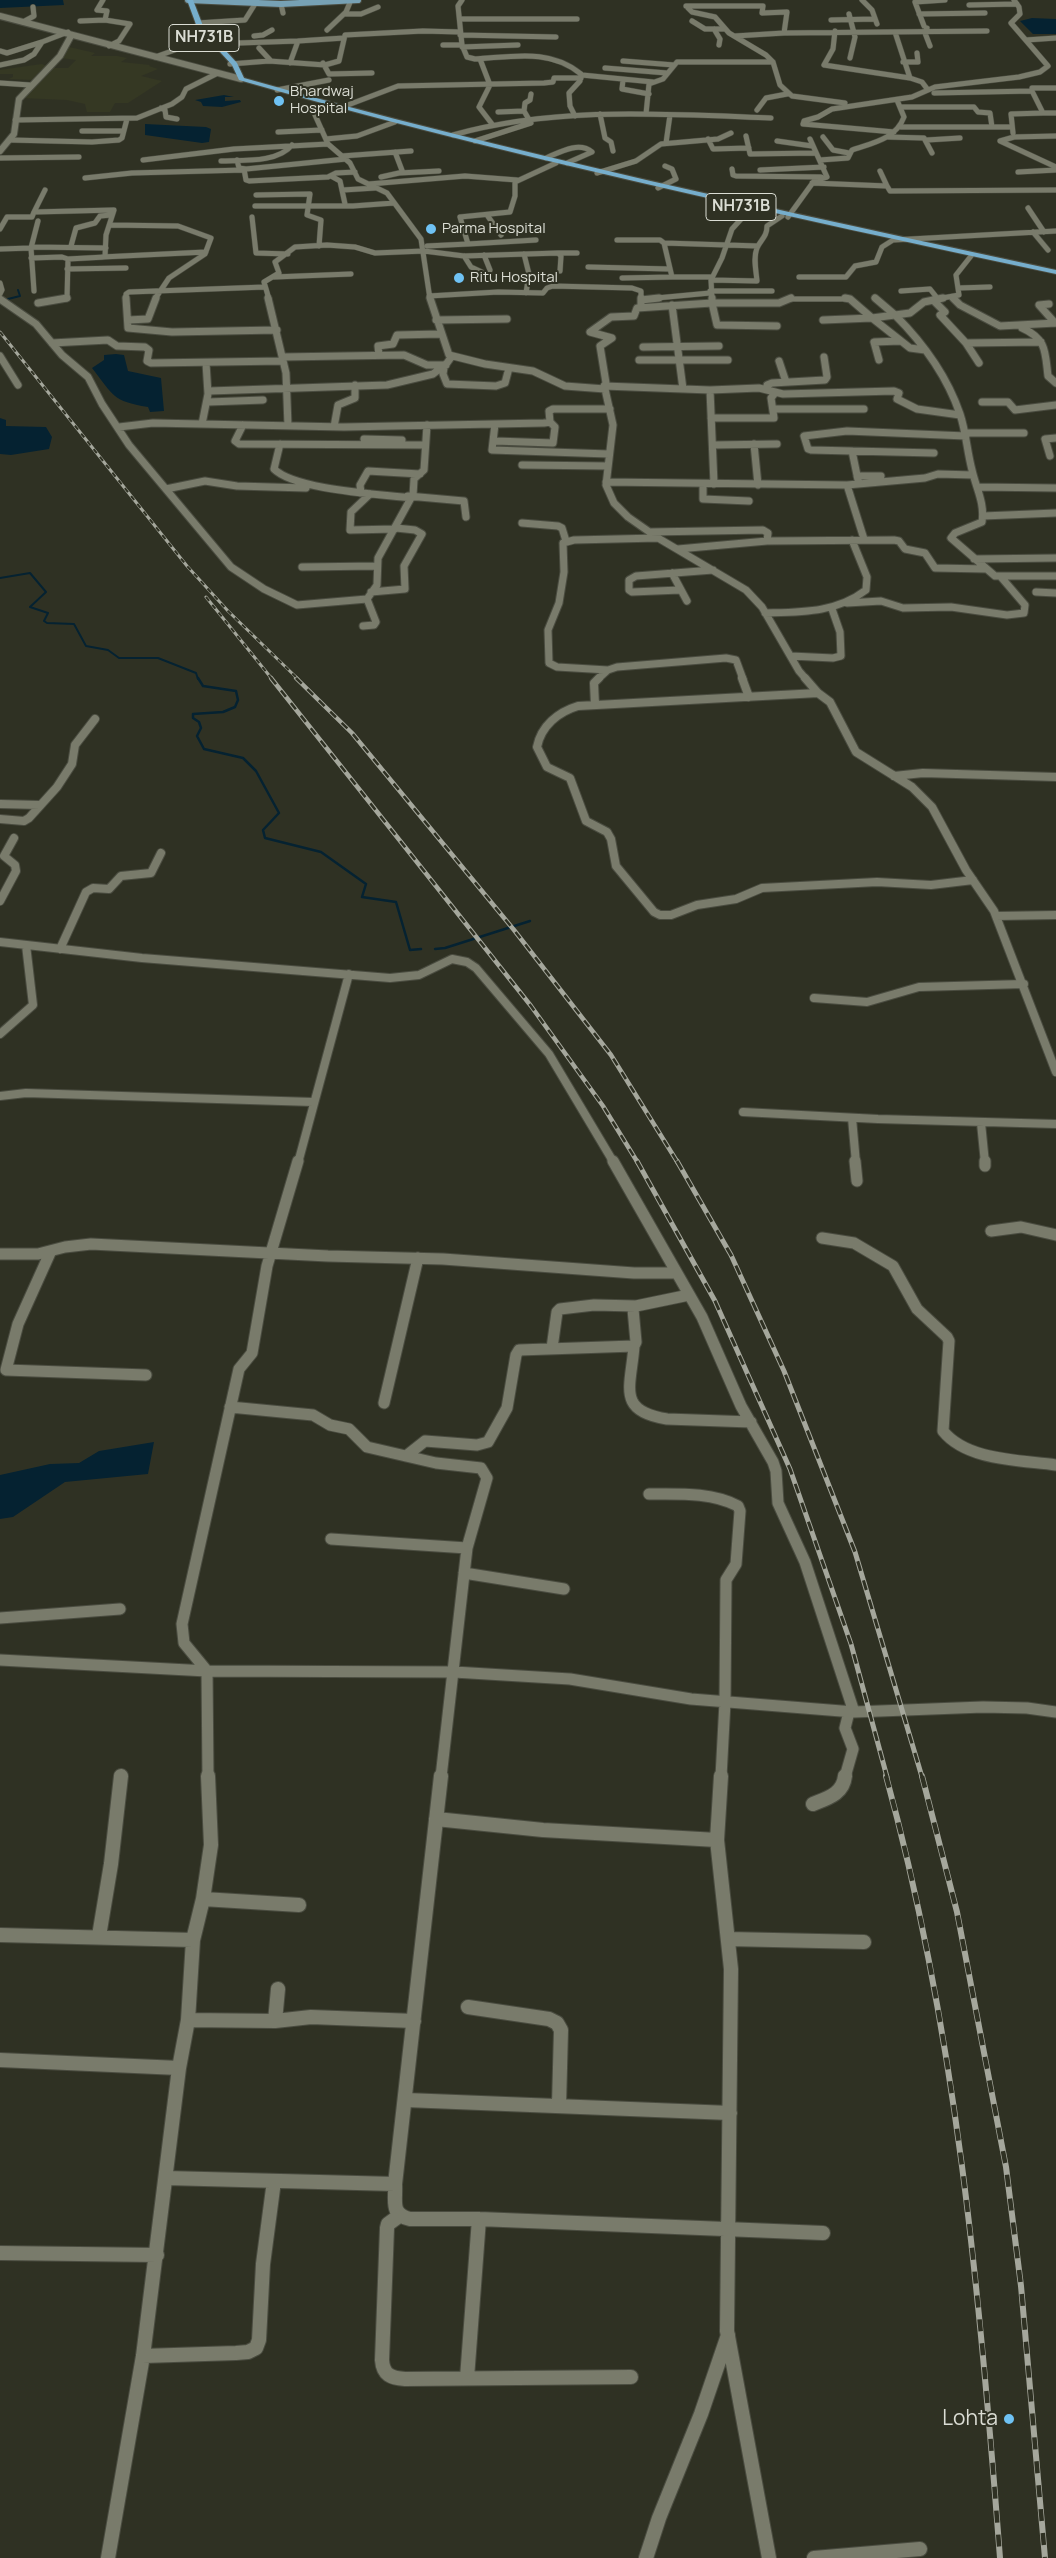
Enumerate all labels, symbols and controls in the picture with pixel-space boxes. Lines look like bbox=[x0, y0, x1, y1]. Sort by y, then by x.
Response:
road number: NH731B bbox=[169, 24, 239, 52]
place label: Bhardwaj Hospital bbox=[290, 83, 354, 118]
marker: Bhardwaj Hospital bbox=[272, 94, 286, 108]
road number: NH731B bbox=[706, 193, 776, 220]
place label: Parma Hospital bbox=[442, 220, 546, 238]
marker: Parma Hospital bbox=[424, 222, 438, 236]
place label: Ritu Hospital bbox=[470, 269, 558, 287]
marker: Ritu Hospital bbox=[452, 271, 466, 285]
place label: Lohta bbox=[942, 2406, 998, 2432]
marker: Lohta bbox=[1002, 2412, 1016, 2426]

